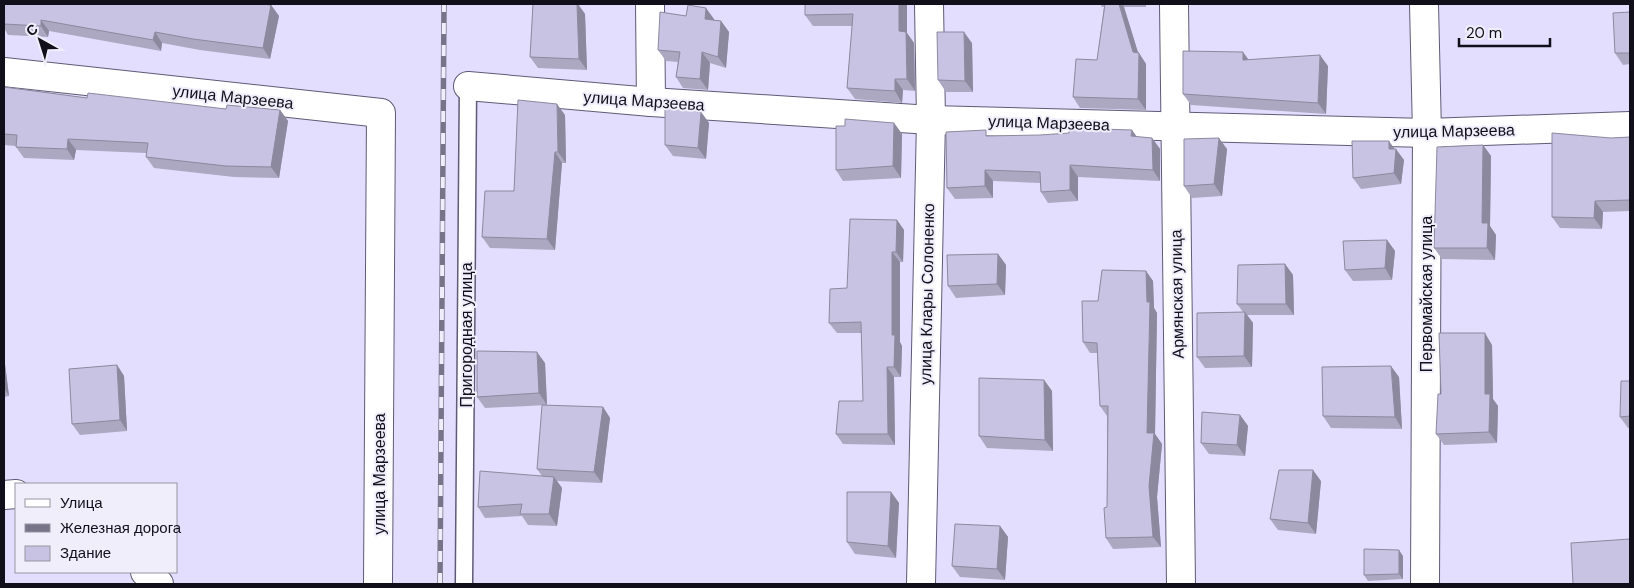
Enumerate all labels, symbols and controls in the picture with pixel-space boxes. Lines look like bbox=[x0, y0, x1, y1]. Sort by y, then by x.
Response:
north arrow bbox=[15, 15, 65, 65]
scale bar bbox=[1459, 15, 1550, 47]
text: С bbox=[22, 20, 41, 40]
text: 20 m bbox=[1466, 23, 1502, 43]
street label: улица Марзеева bbox=[171, 80, 295, 114]
street label: улица Марзеева bbox=[583, 86, 705, 116]
street label: улица Марзеева bbox=[988, 110, 1110, 136]
street label: улица Марзеева bbox=[1393, 119, 1515, 143]
street label: улица Клары Солоненко bbox=[915, 203, 939, 385]
street label: Первомайская улица bbox=[1416, 216, 1437, 372]
street label: Армянская улица bbox=[1165, 229, 1189, 359]
street label: Пригородная улица bbox=[456, 262, 477, 408]
street label: улица Марзеева bbox=[369, 413, 390, 535]
legend bbox=[15, 483, 178, 573]
text: Улица bbox=[60, 493, 103, 513]
text: Железная дорога bbox=[60, 518, 182, 538]
text: Здание bbox=[60, 543, 111, 563]

